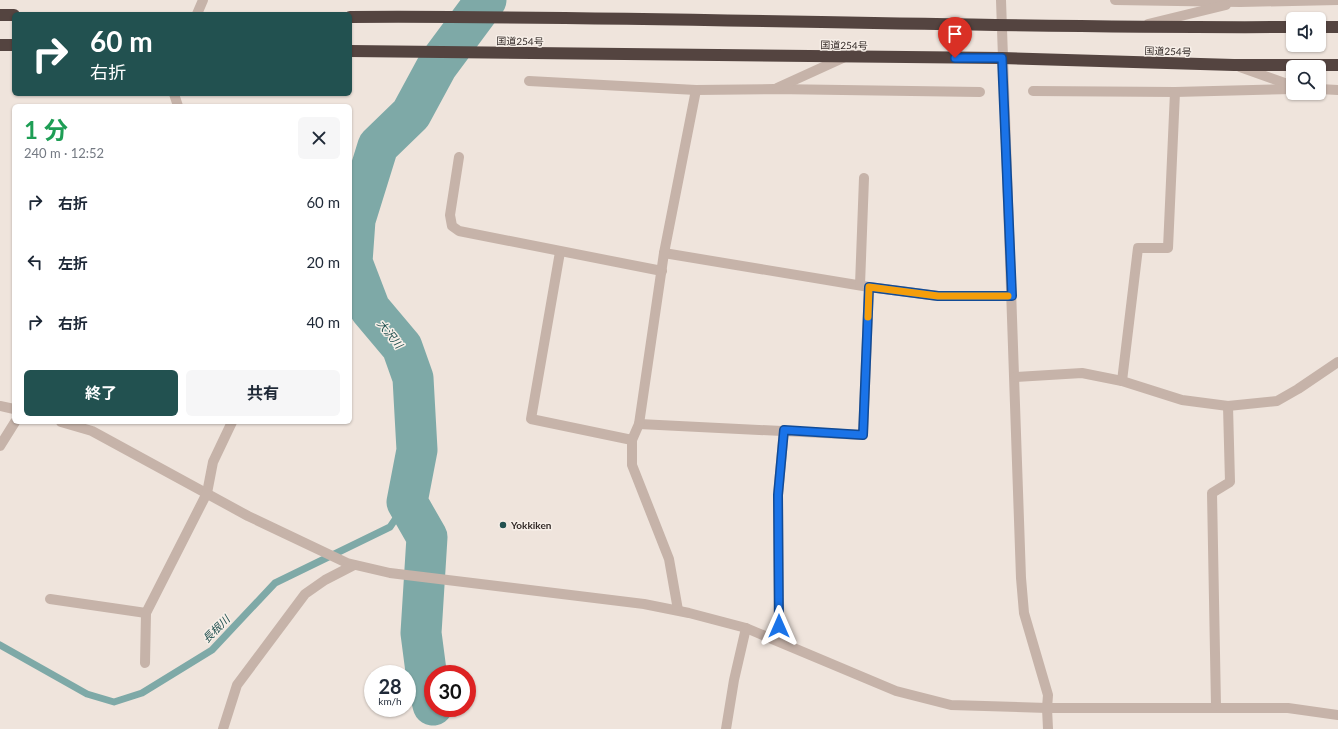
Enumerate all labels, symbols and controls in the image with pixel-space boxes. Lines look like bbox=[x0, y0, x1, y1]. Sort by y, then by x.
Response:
map controls bbox=[1286, 12, 1326, 100]
button: sound bbox=[1286, 12, 1326, 52]
pin bbox=[938, 17, 972, 58]
icon: arrive bbox=[944, 23, 966, 45]
text: 60 m bbox=[90, 24, 153, 58]
icon: right bbox=[24, 28, 76, 80]
street label: 国道254号 bbox=[496, 35, 544, 47]
street label: 国道254号 bbox=[820, 39, 868, 51]
street label: 国道254号 bbox=[1144, 44, 1192, 58]
button: search bbox=[1286, 60, 1326, 100]
text: 右折 bbox=[90, 61, 126, 83]
text: 1 分 bbox=[24, 115, 68, 144]
button: close bbox=[298, 117, 340, 159]
text: 240 m · 12:52 bbox=[24, 145, 104, 161]
icon: right bbox=[24, 191, 46, 213]
text: 60 m bbox=[306, 193, 340, 211]
text: 右折 bbox=[58, 194, 88, 212]
icon: left bbox=[24, 251, 46, 273]
text: 20 m bbox=[306, 253, 340, 271]
text: 左折 bbox=[58, 254, 88, 272]
icon: right bbox=[24, 311, 46, 333]
text: 40 m bbox=[306, 313, 340, 331]
text: 右折 bbox=[58, 314, 88, 332]
water label: 大沢川 bbox=[375, 317, 406, 351]
button: 終了 bbox=[24, 370, 178, 416]
button: 共有 bbox=[186, 370, 340, 416]
place label: Yokkiken bbox=[510, 519, 552, 531]
marker: Yokkiken bbox=[498, 520, 508, 530]
position arrow bbox=[758, 605, 800, 647]
water label: 長根川 bbox=[199, 612, 233, 645]
speed limit sign: 30 bbox=[424, 665, 476, 717]
text: 28 bbox=[378, 674, 402, 698]
text: km/h bbox=[378, 695, 402, 707]

